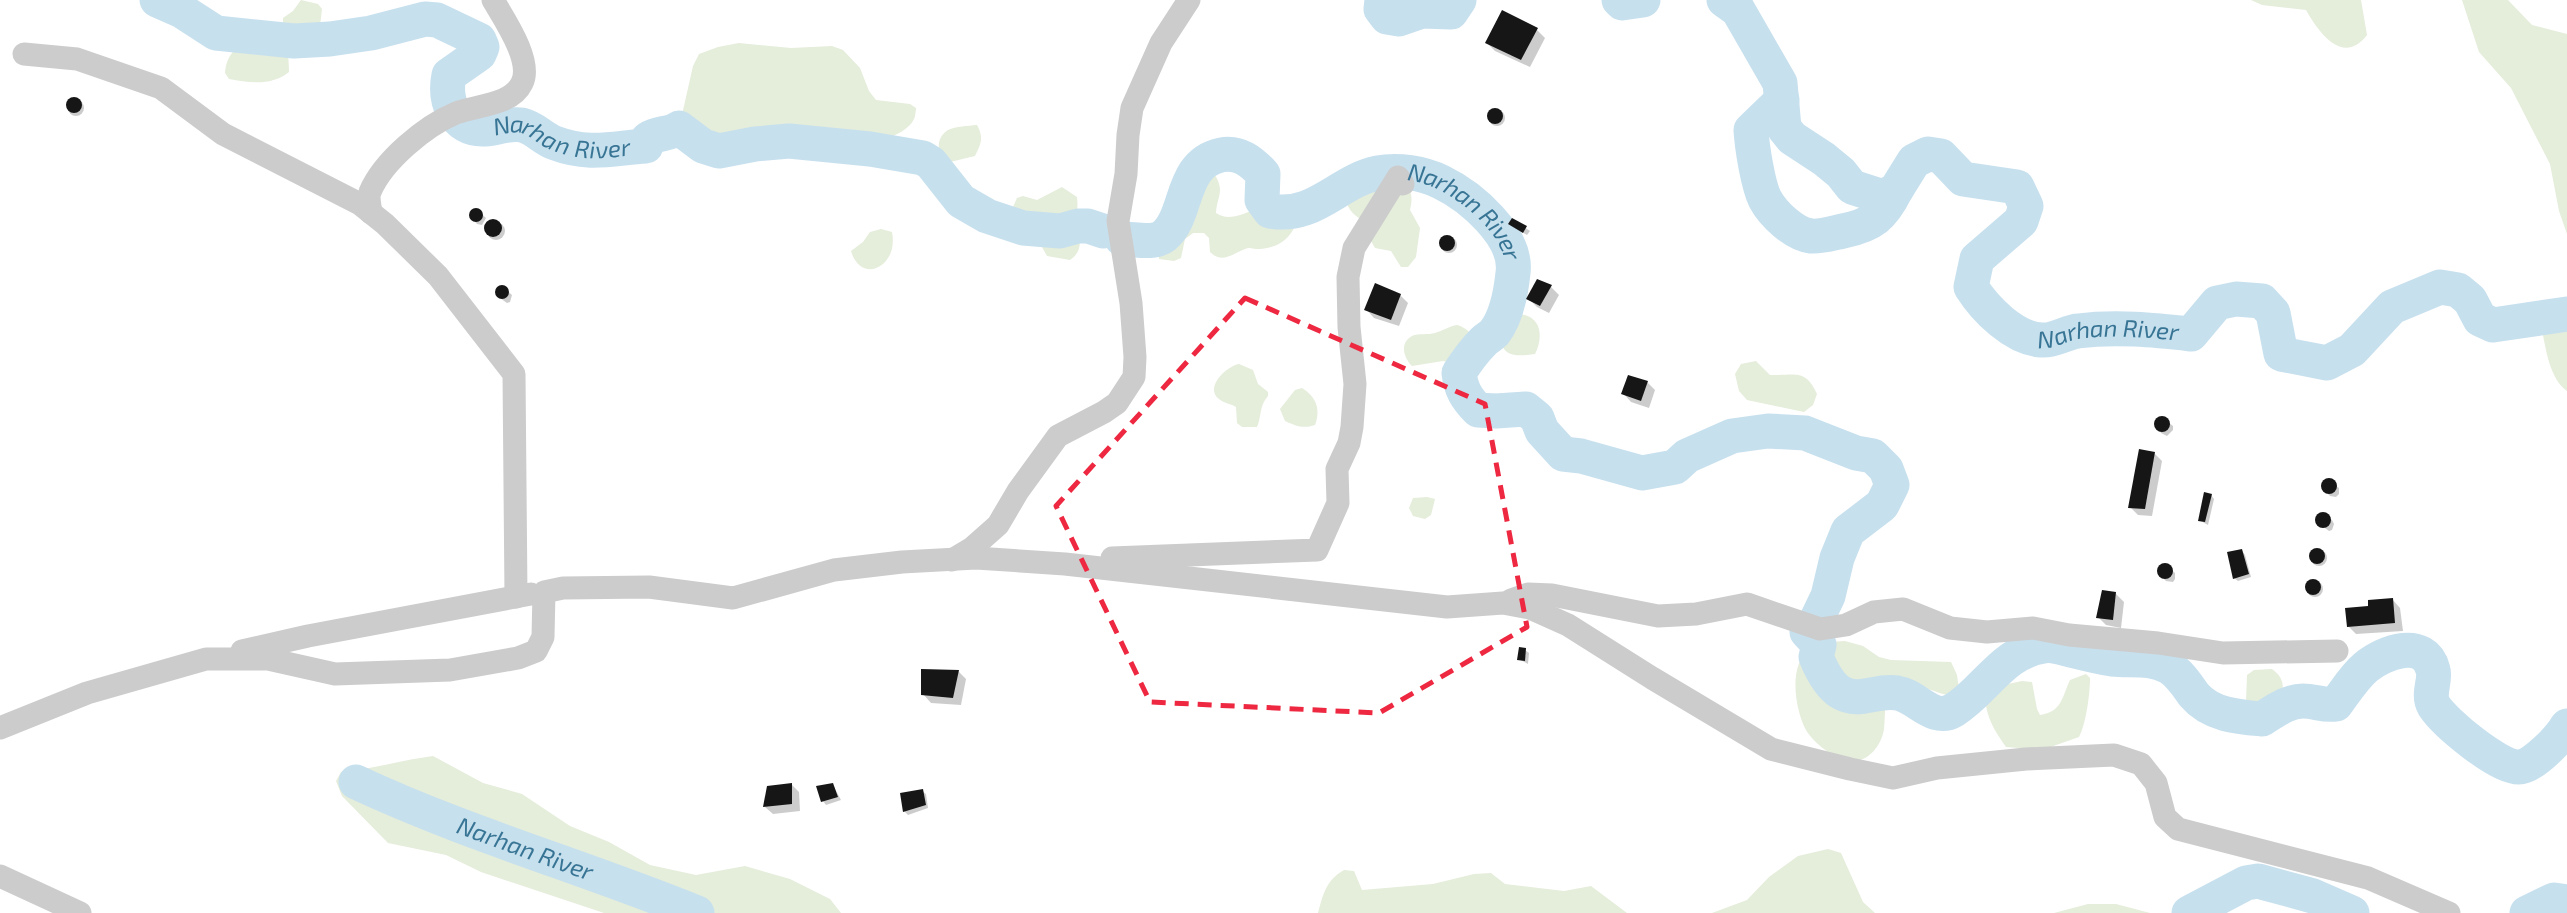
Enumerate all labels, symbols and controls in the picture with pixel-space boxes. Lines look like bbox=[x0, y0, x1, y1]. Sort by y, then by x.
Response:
water label: Narhan River bbox=[490, 108, 632, 163]
water label: Narhan River bbox=[1405, 156, 1528, 263]
water label: Narhan River bbox=[2036, 313, 2181, 354]
water label: Narhan River bbox=[453, 810, 598, 886]

